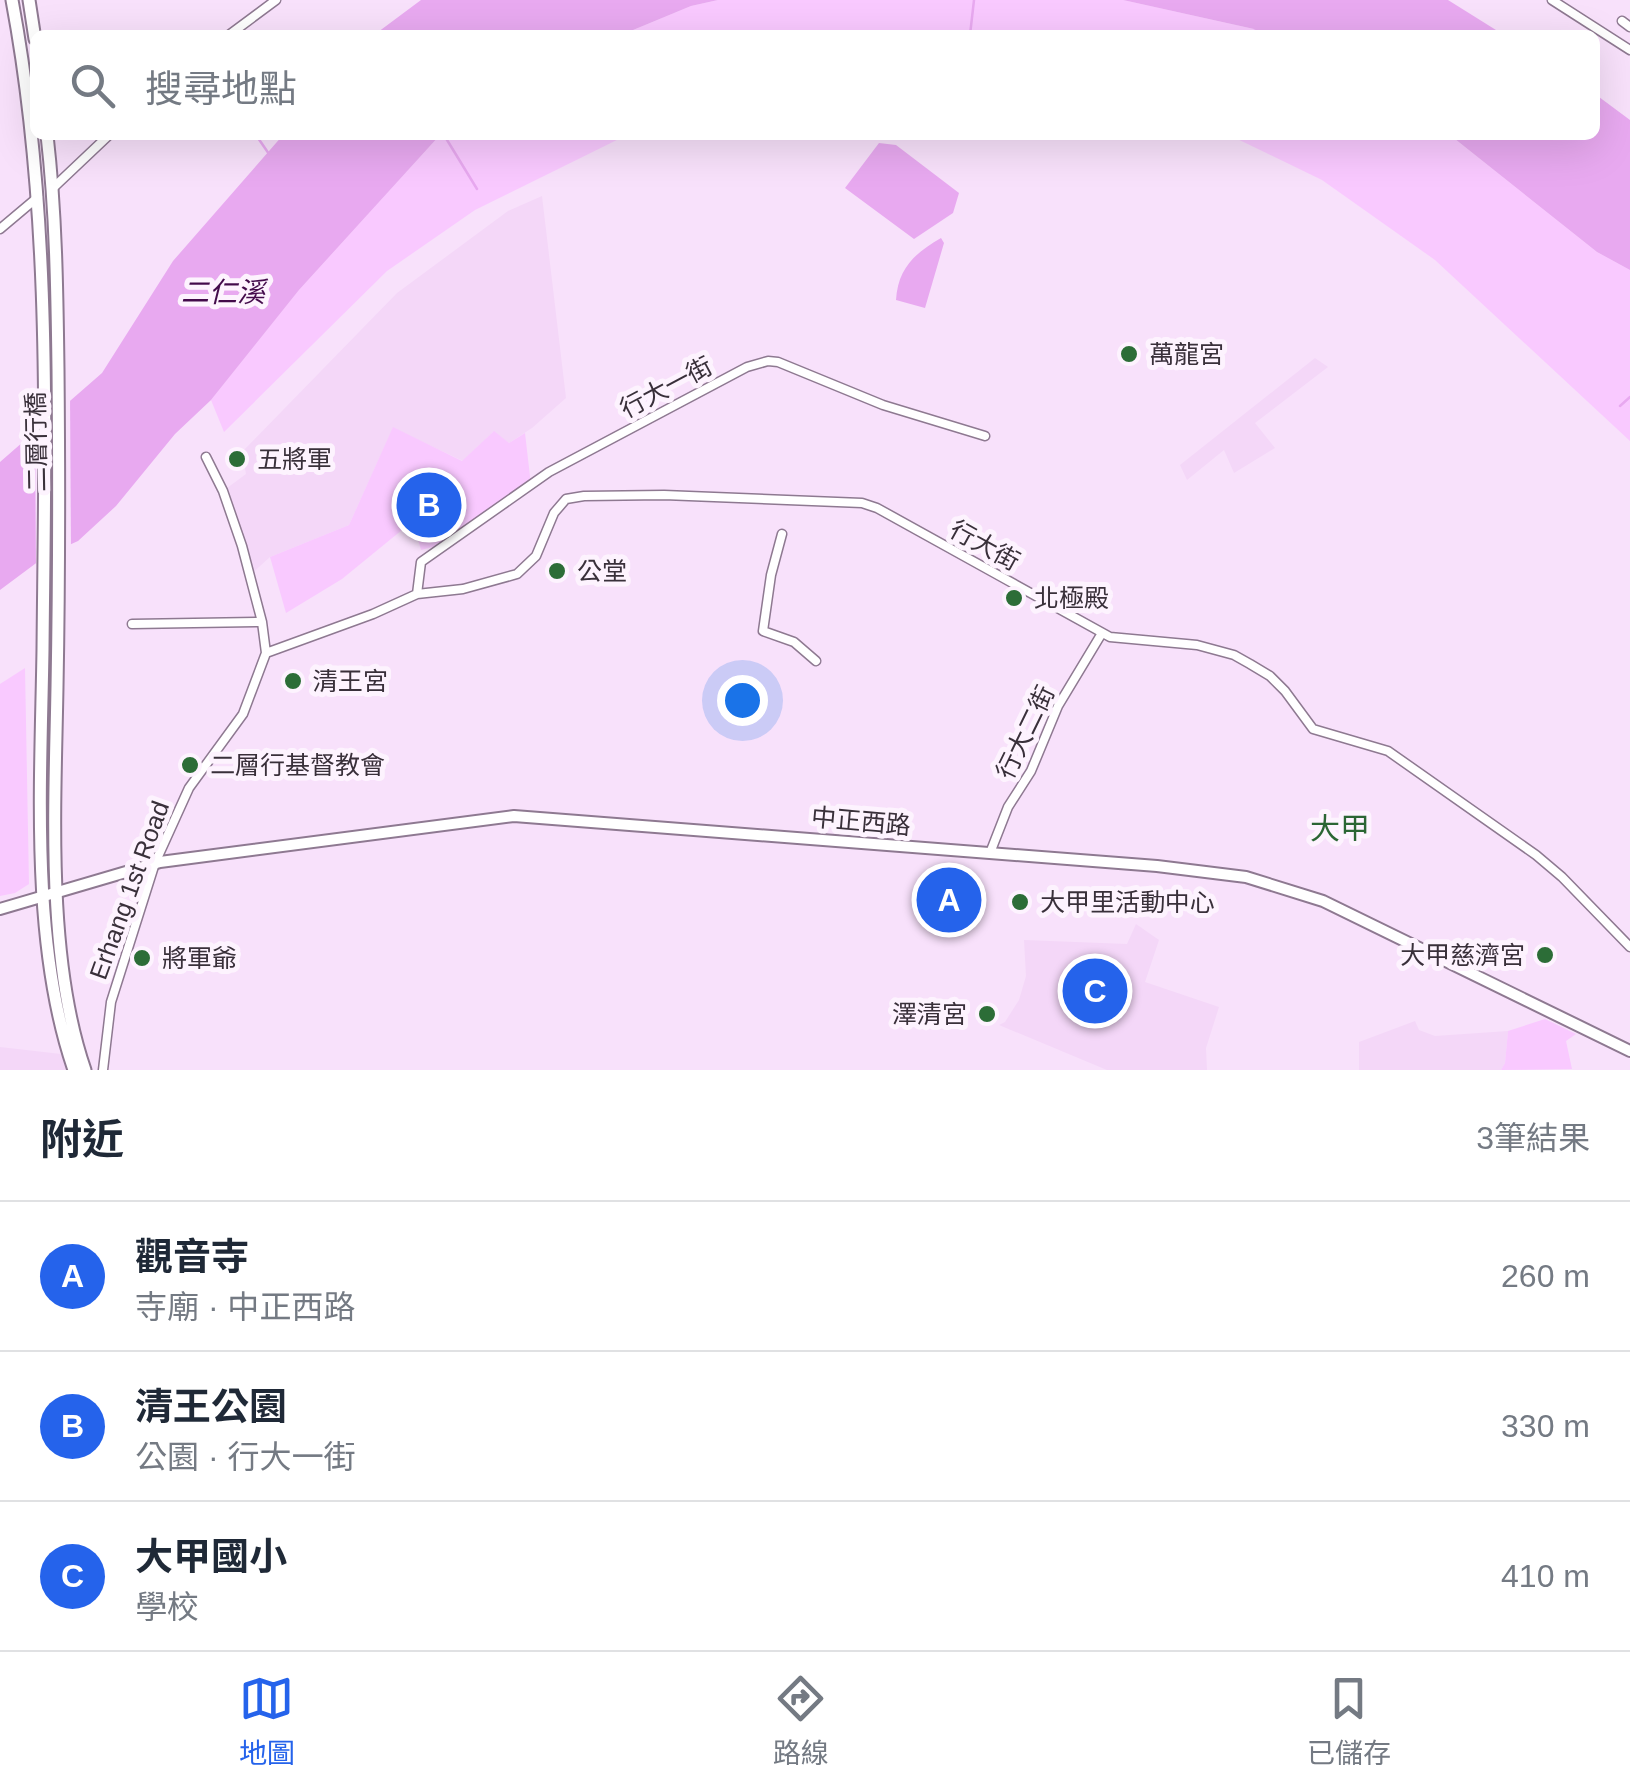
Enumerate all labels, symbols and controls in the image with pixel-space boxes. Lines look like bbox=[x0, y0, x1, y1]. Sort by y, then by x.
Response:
search box bbox=[30, 30, 1600, 140]
icon: search bbox=[65, 58, 120, 113]
text: 搜尋地點 bbox=[145, 68, 297, 110]
water label: 二仁溪 bbox=[181, 277, 269, 308]
place label: 萬龍宮 bbox=[1149, 340, 1224, 368]
marker: 萬龍宮 bbox=[1118, 343, 1140, 365]
street label: 行大一街 bbox=[615, 351, 717, 423]
street label: 二層行橋 bbox=[21, 392, 51, 492]
place label: 五將軍 bbox=[257, 445, 332, 473]
marker: 五將軍 bbox=[226, 448, 248, 470]
pin: B bbox=[396, 468, 462, 542]
street label: 行大街 bbox=[945, 515, 1025, 575]
place label: 公堂 bbox=[577, 557, 627, 585]
marker: 公堂 bbox=[546, 560, 568, 582]
place label: 北極殿 bbox=[1034, 584, 1109, 612]
marker: 北極殿 bbox=[1003, 587, 1025, 609]
place label: 清王宮 bbox=[313, 667, 388, 695]
marker: 清王宮 bbox=[282, 670, 304, 692]
your location bbox=[717, 675, 768, 726]
street label: 行大二街 bbox=[990, 681, 1060, 783]
place label: 二層行基督教會 bbox=[210, 751, 385, 779]
marker: 二層行基督教會 bbox=[179, 754, 201, 776]
street label: Erhang 1st Road bbox=[84, 797, 174, 983]
street label: 中正西路 bbox=[810, 803, 912, 839]
district label: 大甲 bbox=[1310, 812, 1370, 845]
pin: A bbox=[916, 862, 982, 938]
place label: 大甲里活動中心 bbox=[1040, 888, 1215, 916]
marker: 大甲里活動中心 bbox=[1009, 891, 1031, 913]
place label: 大甲慈濟宮 bbox=[1400, 941, 1525, 969]
place label: 將軍爺 bbox=[162, 944, 237, 972]
marker: 大甲慈濟宮 bbox=[1534, 944, 1556, 966]
marker: 將軍爺 bbox=[131, 947, 153, 969]
pin: C bbox=[1062, 954, 1128, 1028]
place label: 澤清宮 bbox=[892, 1000, 967, 1028]
marker: 澤清宮 bbox=[976, 1003, 998, 1025]
text: 附近 bbox=[40, 1116, 124, 1163]
text: 3筆結果 bbox=[1476, 1120, 1590, 1156]
text: 觀音寺 bbox=[135, 1236, 249, 1278]
text: A bbox=[61, 1258, 84, 1294]
text: 260 m bbox=[1501, 1258, 1590, 1294]
text: 寺廟 · 中正西路 bbox=[135, 1289, 355, 1325]
text: 清王公園 bbox=[135, 1386, 287, 1428]
text: B bbox=[61, 1408, 84, 1444]
text: 330 m bbox=[1501, 1408, 1590, 1444]
text: 公園 · 行大一街 bbox=[135, 1439, 355, 1475]
text: 大甲國小 bbox=[135, 1536, 287, 1578]
text: C bbox=[61, 1558, 84, 1594]
text: 410 m bbox=[1501, 1558, 1590, 1594]
text: 學校 bbox=[135, 1589, 199, 1625]
tab: 地圖 bbox=[239, 1671, 295, 1771]
tab: 路線 bbox=[773, 1671, 829, 1771]
tab: 已儲存 bbox=[1307, 1671, 1391, 1771]

